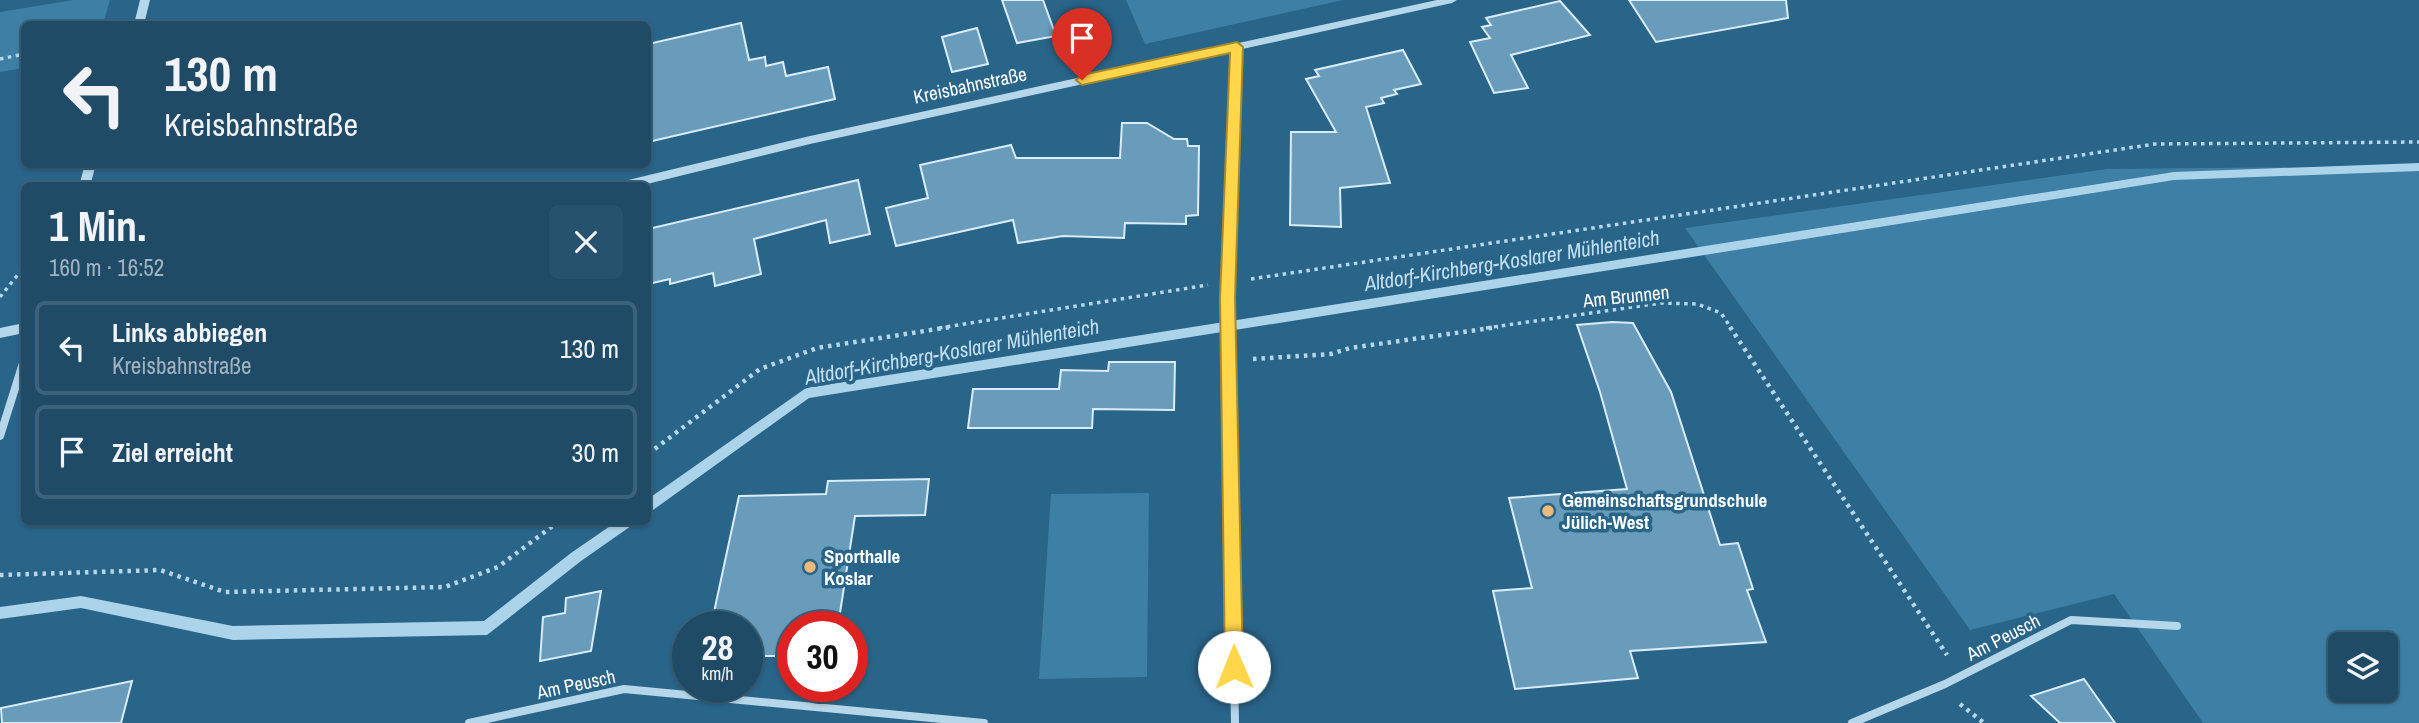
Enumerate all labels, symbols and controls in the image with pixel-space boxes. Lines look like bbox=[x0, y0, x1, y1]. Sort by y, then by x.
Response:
pin bbox=[1052, 8, 1112, 80]
icon: arrive bbox=[1063, 19, 1101, 57]
text: 130 m bbox=[164, 40, 278, 106]
icon: left bbox=[49, 49, 140, 140]
street label: Kreisbahnstraße bbox=[911, 60, 1029, 110]
text: Kreisbahnstraße bbox=[164, 103, 358, 146]
text: 1 Min. bbox=[49, 198, 147, 254]
button: close bbox=[549, 205, 623, 279]
water label: Altdorf-Kirchberg-Koslarer Mühlenteich bbox=[1361, 223, 1662, 298]
text: 160 m · 16:52 bbox=[49, 252, 164, 283]
street label: Am Brunnen bbox=[1581, 279, 1670, 314]
water label: Altdorf-Kirchberg-Koslarer Mühlenteich bbox=[801, 311, 1101, 392]
text: Links abbiegen bbox=[112, 315, 267, 350]
icon: left bbox=[53, 329, 91, 367]
text: 130 m bbox=[560, 331, 619, 366]
text: Kreisbahnstraße bbox=[112, 350, 251, 381]
icon: arrive bbox=[53, 433, 91, 471]
text: Ziel erreicht bbox=[112, 435, 233, 470]
text: 30 m bbox=[572, 435, 619, 470]
place label: Gemeinschaftsgrundschule Jülich-West bbox=[1562, 487, 1768, 535]
marker: Gemeinschaftsgrundschule Jülich-West bbox=[1540, 503, 1556, 519]
place label: Sporthalle Koslar bbox=[824, 543, 901, 591]
marker: Sporthalle Koslar bbox=[802, 559, 818, 575]
street label: Am Peusch bbox=[1961, 607, 2044, 667]
speed limit sign: 30 bbox=[777, 611, 868, 702]
text: 28 bbox=[702, 624, 733, 671]
position arrow bbox=[1197, 630, 1271, 704]
map controls bbox=[2328, 632, 2398, 702]
button: layers bbox=[2328, 632, 2398, 702]
text: km/h bbox=[702, 661, 734, 686]
street label: Am Peusch bbox=[533, 663, 618, 705]

